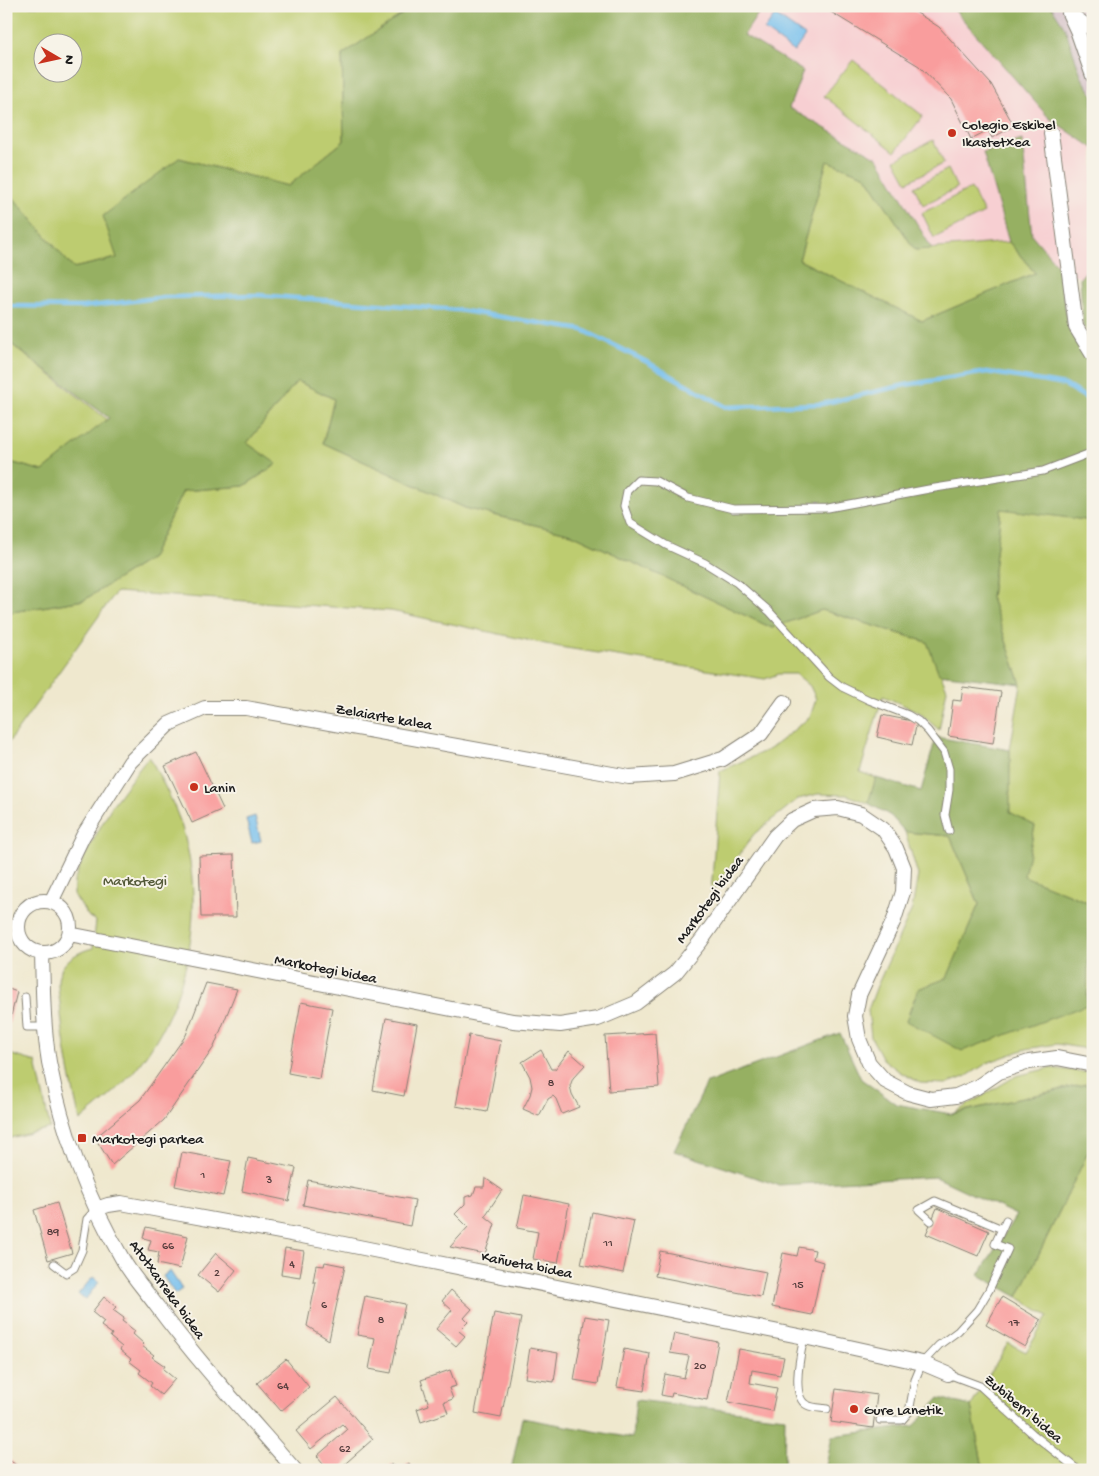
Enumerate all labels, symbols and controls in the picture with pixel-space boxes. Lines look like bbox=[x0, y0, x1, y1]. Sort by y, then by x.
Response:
north arrow bbox=[32, 32, 82, 82]
text: N bbox=[59, 54, 77, 65]
place label: Colegio Eskibel Ikastetxea bbox=[962, 117, 1056, 152]
marker: Colegio Eskibel Ikastetxea bbox=[946, 127, 958, 139]
street label: Zelaiarte kalea bbox=[334, 701, 434, 735]
place label: Lanin bbox=[204, 780, 235, 798]
marker: Lanin bbox=[188, 781, 200, 793]
street label: Markotegi bidea bbox=[673, 852, 749, 947]
park label: Markotegi bbox=[103, 873, 167, 891]
street label: Markotegi bidea bbox=[273, 951, 379, 989]
house number: 8 bbox=[548, 1077, 555, 1091]
place label: Markotegi parkea bbox=[92, 1131, 204, 1149]
marker: Markotegi parkea bbox=[76, 1132, 88, 1144]
house number: 1 bbox=[200, 1169, 206, 1183]
house number: 3 bbox=[265, 1174, 272, 1188]
house number: 89 bbox=[47, 1226, 59, 1240]
street label: Atotxarreka bidea bbox=[124, 1237, 209, 1344]
house number: 11 bbox=[602, 1237, 613, 1251]
house number: 66 bbox=[162, 1240, 175, 1254]
street label: Kañueta bidea bbox=[479, 1248, 574, 1284]
house number: 4 bbox=[289, 1258, 295, 1272]
house number: 2 bbox=[214, 1267, 220, 1281]
house number: 15 bbox=[791, 1279, 804, 1293]
house number: 6 bbox=[321, 1299, 328, 1313]
house number: 8 bbox=[378, 1314, 385, 1328]
house number: 17 bbox=[1007, 1317, 1020, 1331]
house number: 20 bbox=[694, 1360, 707, 1374]
street label: Zubiberri bidea bbox=[980, 1371, 1066, 1448]
house number: 64 bbox=[277, 1380, 289, 1394]
place label: Gure Lanetik bbox=[864, 1402, 943, 1420]
marker: Gure Lanetik bbox=[848, 1403, 860, 1415]
house number: 62 bbox=[339, 1443, 351, 1457]

